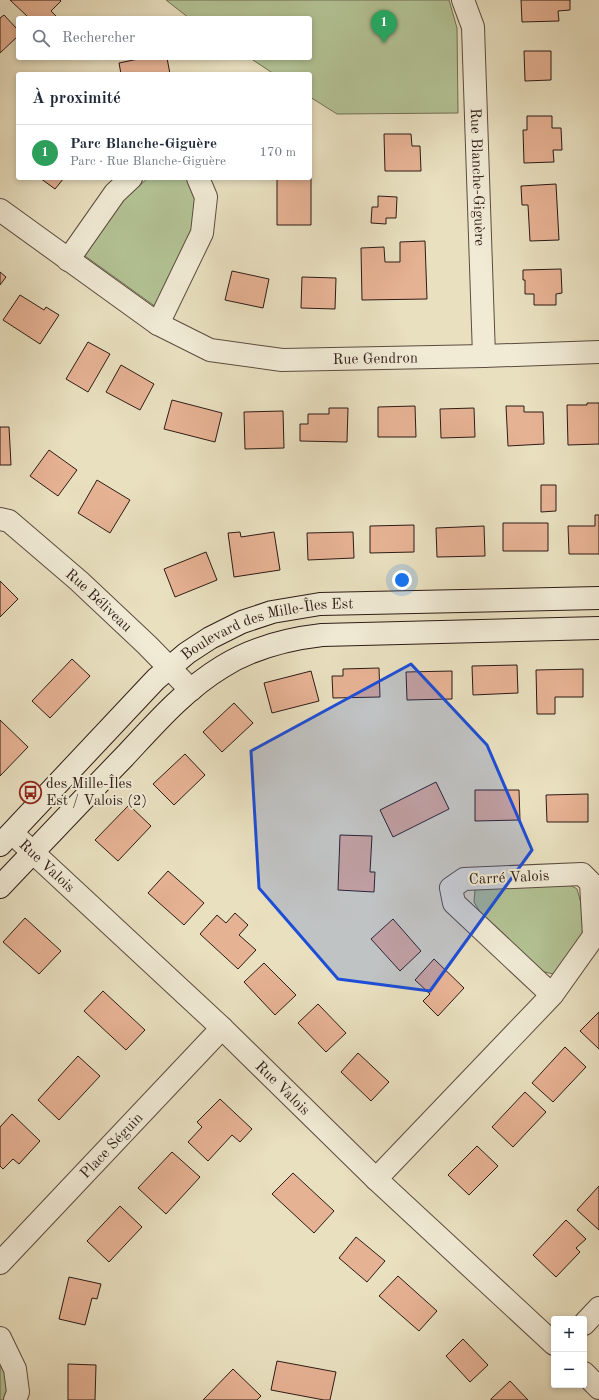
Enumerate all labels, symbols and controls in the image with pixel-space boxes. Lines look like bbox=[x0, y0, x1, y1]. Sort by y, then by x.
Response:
pin: 1 bbox=[371, 10, 397, 43]
search box bbox=[16, 16, 312, 60]
icon: search bbox=[30, 27, 52, 49]
text: Rechercher bbox=[62, 31, 135, 46]
text: À proximité bbox=[32, 90, 121, 107]
street label: Rue Blanche-Giguère bbox=[467, 108, 486, 246]
text: Parc Blanche-Giguère bbox=[70, 137, 217, 152]
text: 1 bbox=[41, 146, 49, 159]
text: 170 m bbox=[259, 146, 296, 159]
text: Parc · Rue Blanche-Giguère bbox=[70, 155, 226, 168]
street label: Rue Gendron bbox=[333, 351, 418, 368]
street label: Rue Béliveau bbox=[62, 567, 134, 636]
your location bbox=[392, 570, 412, 590]
street label: Boulevard des Mille-Îles Est bbox=[179, 597, 354, 663]
place label: des Mille-Îles Est / Valois (2) bbox=[46, 774, 147, 809]
bus stop icon: des Mille-Îles Est / Valois (2) bbox=[17, 779, 43, 805]
street label: Rue Valois bbox=[15, 838, 77, 896]
street label: Carré Valois bbox=[468, 869, 550, 888]
street label: Rue Valois bbox=[252, 1059, 312, 1119]
street label: Place Séguin bbox=[78, 1111, 147, 1182]
map controls bbox=[551, 1316, 587, 1388]
button: + bbox=[551, 1316, 587, 1352]
button: − bbox=[551, 1352, 587, 1388]

